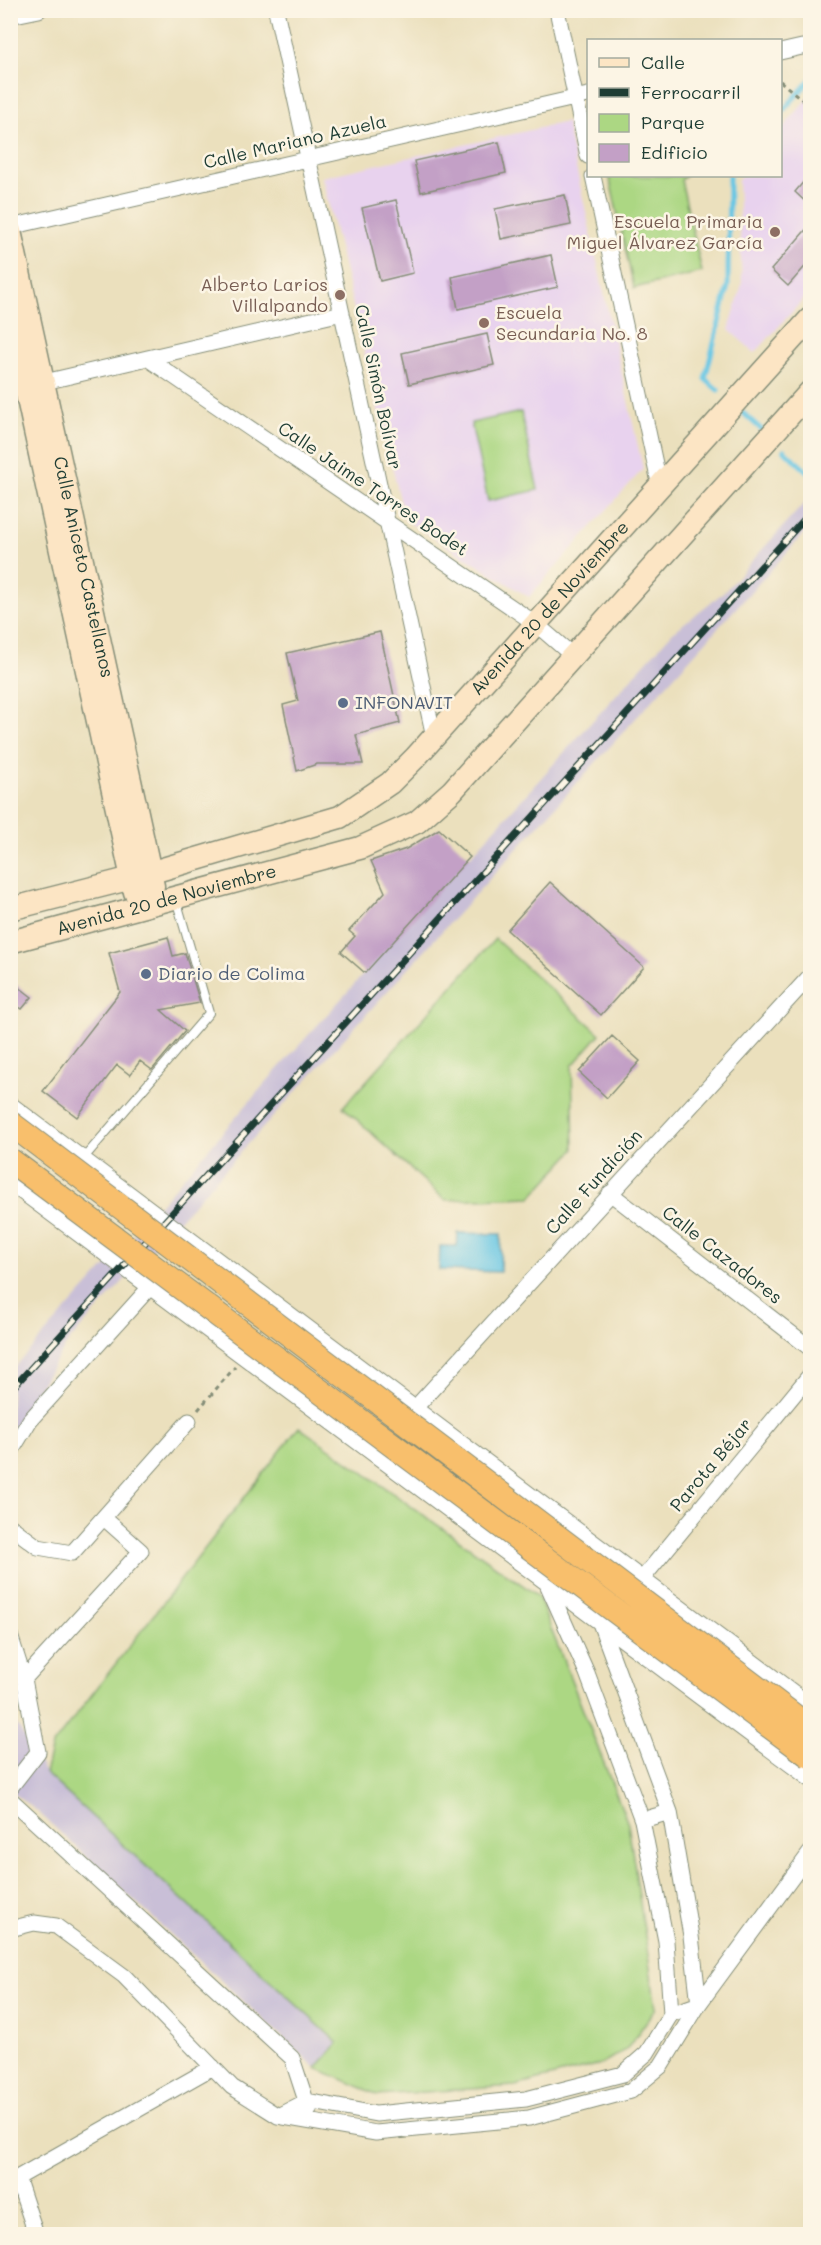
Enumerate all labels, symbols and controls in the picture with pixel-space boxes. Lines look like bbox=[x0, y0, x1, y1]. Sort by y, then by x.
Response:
legend bbox=[587, 39, 782, 177]
text: Calle bbox=[641, 50, 685, 74]
text: Ferrocarril bbox=[641, 80, 741, 104]
street label: Calle Mariano Azuela bbox=[201, 108, 389, 174]
text: Parque bbox=[641, 110, 705, 134]
text: Edificio bbox=[641, 140, 708, 164]
place label: Escuela Primaria Miguel Álvarez García bbox=[567, 209, 763, 254]
marker: Escuela Primaria Miguel Álvarez García bbox=[768, 225, 782, 239]
place label: Alberto Larios Villalpando bbox=[200, 272, 328, 317]
marker: Alberto Larios Villalpando bbox=[333, 288, 347, 302]
place label: Escuela Secundaria No. 8 bbox=[496, 300, 648, 345]
street label: Calle Simón Bolívar bbox=[350, 302, 408, 472]
marker: Escuela Secundaria No. 8 bbox=[477, 316, 491, 330]
street label: Calle Jaime Torres Bodet bbox=[274, 415, 473, 561]
street label: Calle Aniceto Castellanos bbox=[49, 454, 120, 680]
street label: Avenida 20 de Noviembre bbox=[464, 515, 634, 700]
place label: INFONAVIT bbox=[355, 690, 453, 714]
marker: INFONAVIT bbox=[336, 696, 350, 710]
street label: Avenida 20 de Noviembre bbox=[54, 858, 279, 940]
place label: Diario de Colima bbox=[158, 961, 306, 985]
marker: Diario de Colima bbox=[139, 967, 153, 981]
street label: Calle Fundición bbox=[540, 1124, 647, 1239]
street label: Calle Cazadores bbox=[658, 1200, 788, 1309]
street label: Parota Béjar bbox=[664, 1412, 757, 1516]

